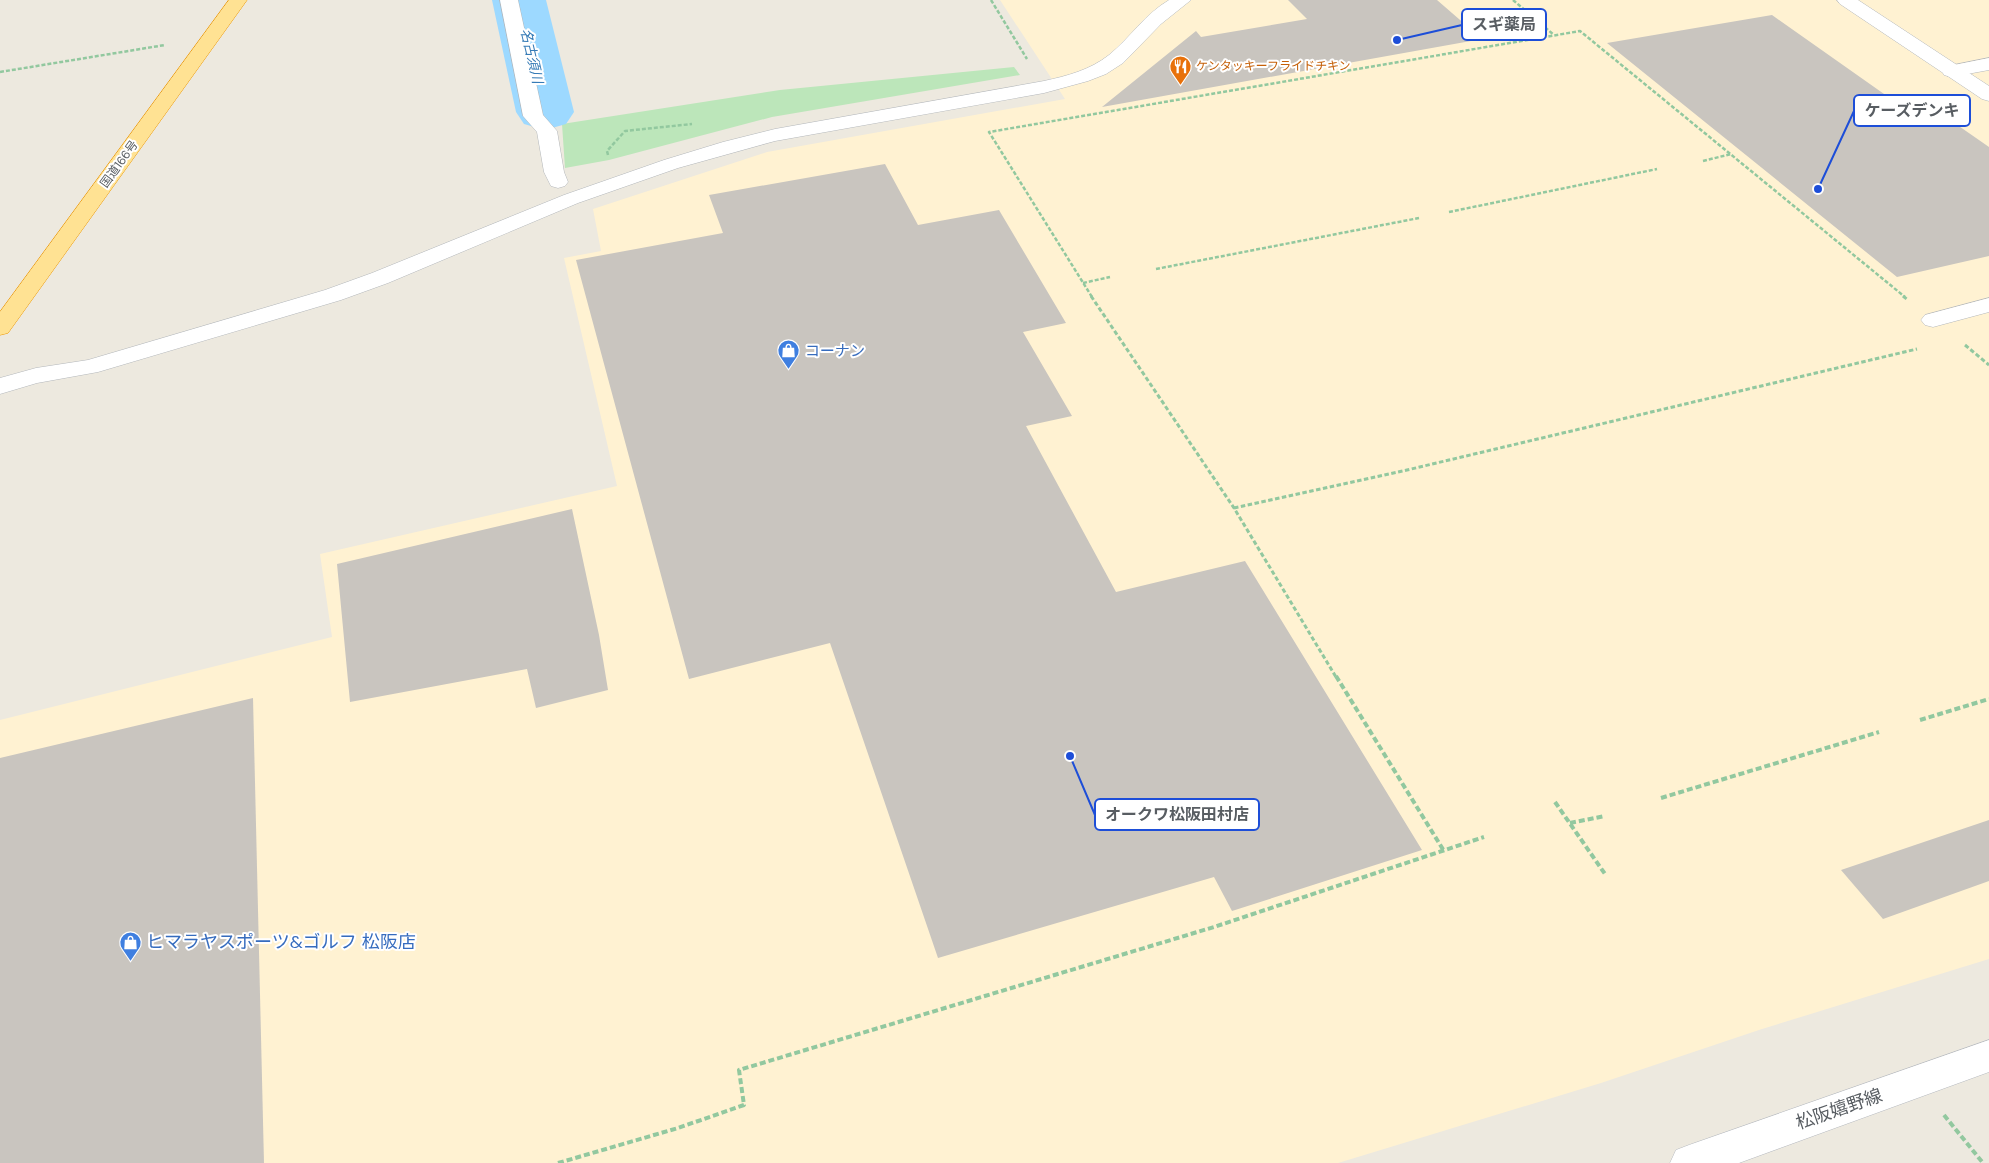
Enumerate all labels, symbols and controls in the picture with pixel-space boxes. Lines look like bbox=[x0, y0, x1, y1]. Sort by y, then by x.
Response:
callout: スギ薬局 bbox=[1462, 9, 1546, 40]
text: スギ薬局 bbox=[1472, 14, 1536, 35]
water label: 名古須川 bbox=[517, 27, 548, 87]
restaurant icon: ケンタッキーフライドチキン bbox=[1168, 54, 1192, 85]
place label: ケンタッキーフライドチキン bbox=[1196, 58, 1351, 74]
callout: ケーズデンキ bbox=[1854, 95, 1970, 126]
text: ケーズデンキ bbox=[1864, 100, 1960, 121]
street label: 国道166号 bbox=[96, 137, 142, 191]
shop icon: コーナン bbox=[777, 339, 801, 370]
place label: コーナン bbox=[805, 341, 865, 361]
callout: オークワ松阪田村店 bbox=[1095, 799, 1259, 830]
text: オークワ松阪田村店 bbox=[1105, 804, 1249, 825]
shop icon: ヒマラヤスポーツ&ゴルフ 松阪店 bbox=[118, 930, 142, 961]
place label: ヒマラヤスポーツ&ゴルフ 松阪店 bbox=[146, 930, 416, 954]
street label: 松阪嬉野線 bbox=[1793, 1083, 1885, 1135]

